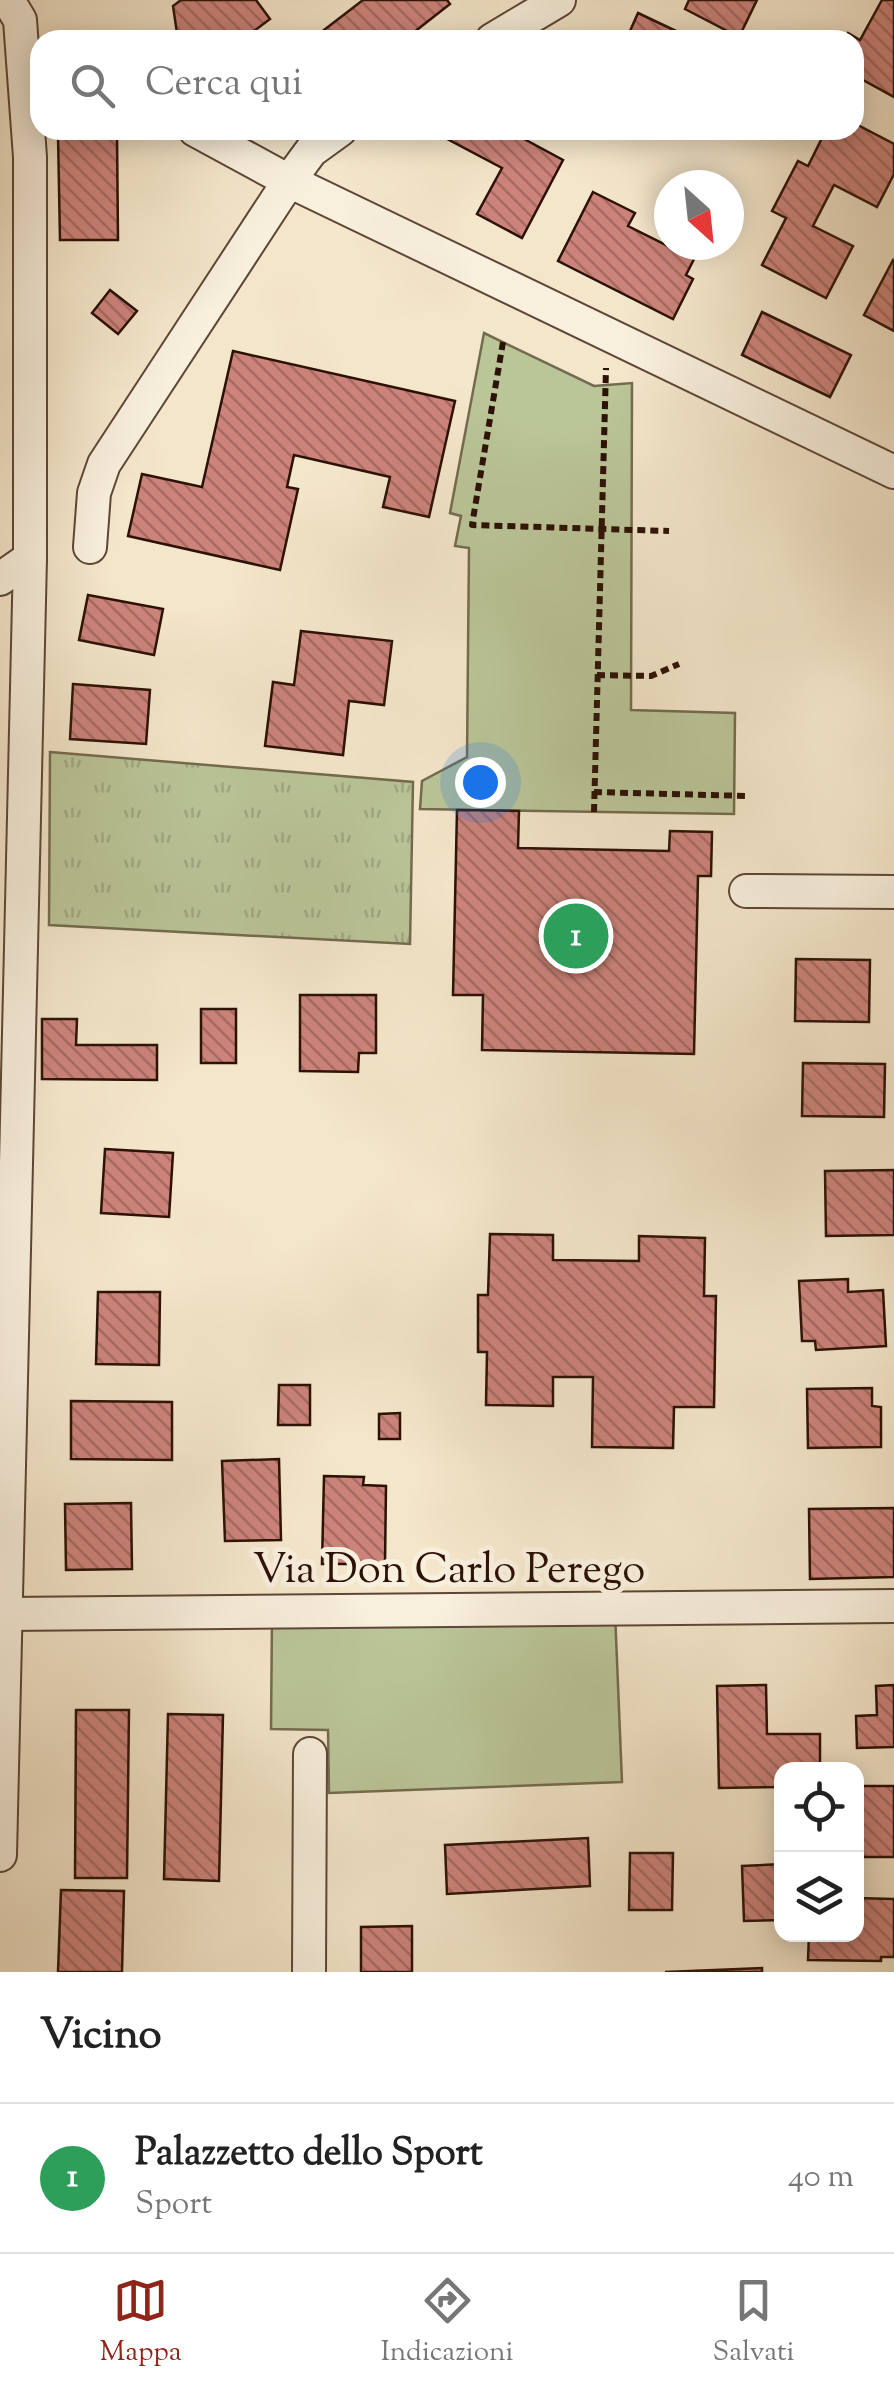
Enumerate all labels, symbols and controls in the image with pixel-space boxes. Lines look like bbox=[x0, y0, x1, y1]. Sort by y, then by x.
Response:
search box bbox=[30, 30, 864, 140]
icon: search bbox=[65, 58, 120, 113]
text: Cerca qui bbox=[145, 58, 303, 112]
north arrow bbox=[654, 170, 744, 260]
your location bbox=[455, 757, 506, 808]
pin: 1 bbox=[544, 898, 608, 974]
street label: Via Don Carlo Perego bbox=[253, 1542, 645, 1602]
map controls bbox=[774, 1762, 864, 1942]
button: locate bbox=[774, 1762, 864, 1852]
button: layers bbox=[774, 1852, 864, 1942]
text: Vicino bbox=[40, 2007, 161, 2067]
text: Palazzetto dello Sport bbox=[135, 2128, 483, 2182]
text: 1 bbox=[67, 2155, 78, 2201]
text: 40 m bbox=[788, 2155, 854, 2201]
text: Sport bbox=[135, 2182, 212, 2228]
tab: Mappa bbox=[100, 2273, 182, 2373]
tab: Indicazioni bbox=[381, 2273, 514, 2373]
tab: Salvati bbox=[713, 2273, 794, 2373]

